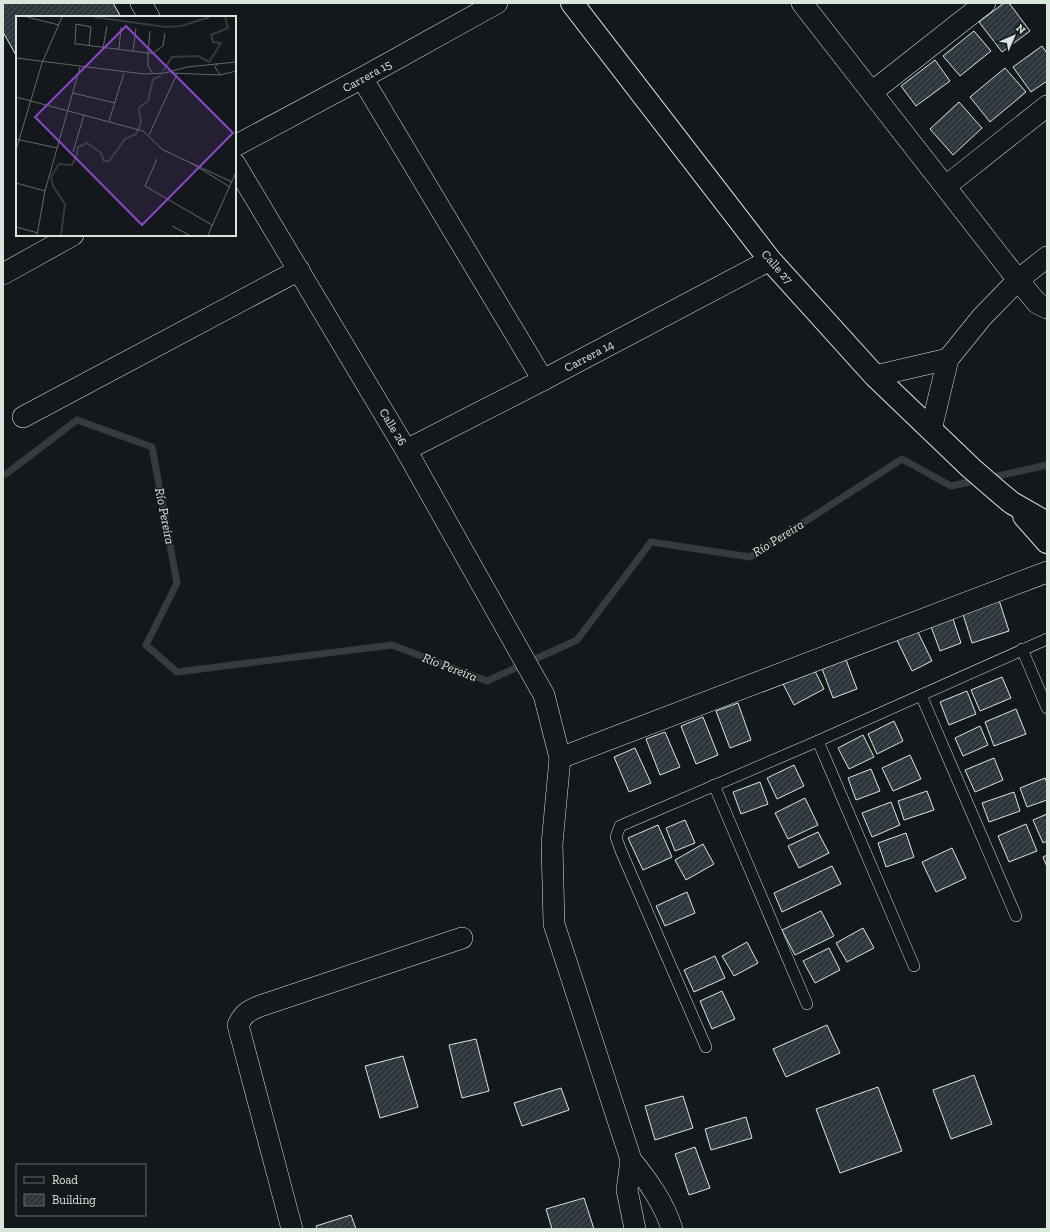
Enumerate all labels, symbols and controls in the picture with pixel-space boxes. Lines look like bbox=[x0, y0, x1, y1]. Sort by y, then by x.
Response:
inset map bbox=[16, 16, 236, 236]
north arrow bbox=[994, 16, 1034, 56]
text: N bbox=[1013, 22, 1029, 37]
street label: Carrera 15 bbox=[340, 57, 394, 95]
street label: Calle 27 bbox=[759, 247, 796, 287]
street label: Carrera 14 bbox=[562, 337, 617, 375]
street label: Calle 26 bbox=[376, 406, 410, 448]
water label: Río Pereira bbox=[152, 486, 178, 546]
water label: Río Pereira bbox=[750, 516, 806, 560]
water label: Río Pereira bbox=[421, 650, 479, 684]
legend bbox=[16, 1164, 146, 1216]
text: Road bbox=[52, 1173, 78, 1187]
text: Building bbox=[52, 1193, 96, 1207]

